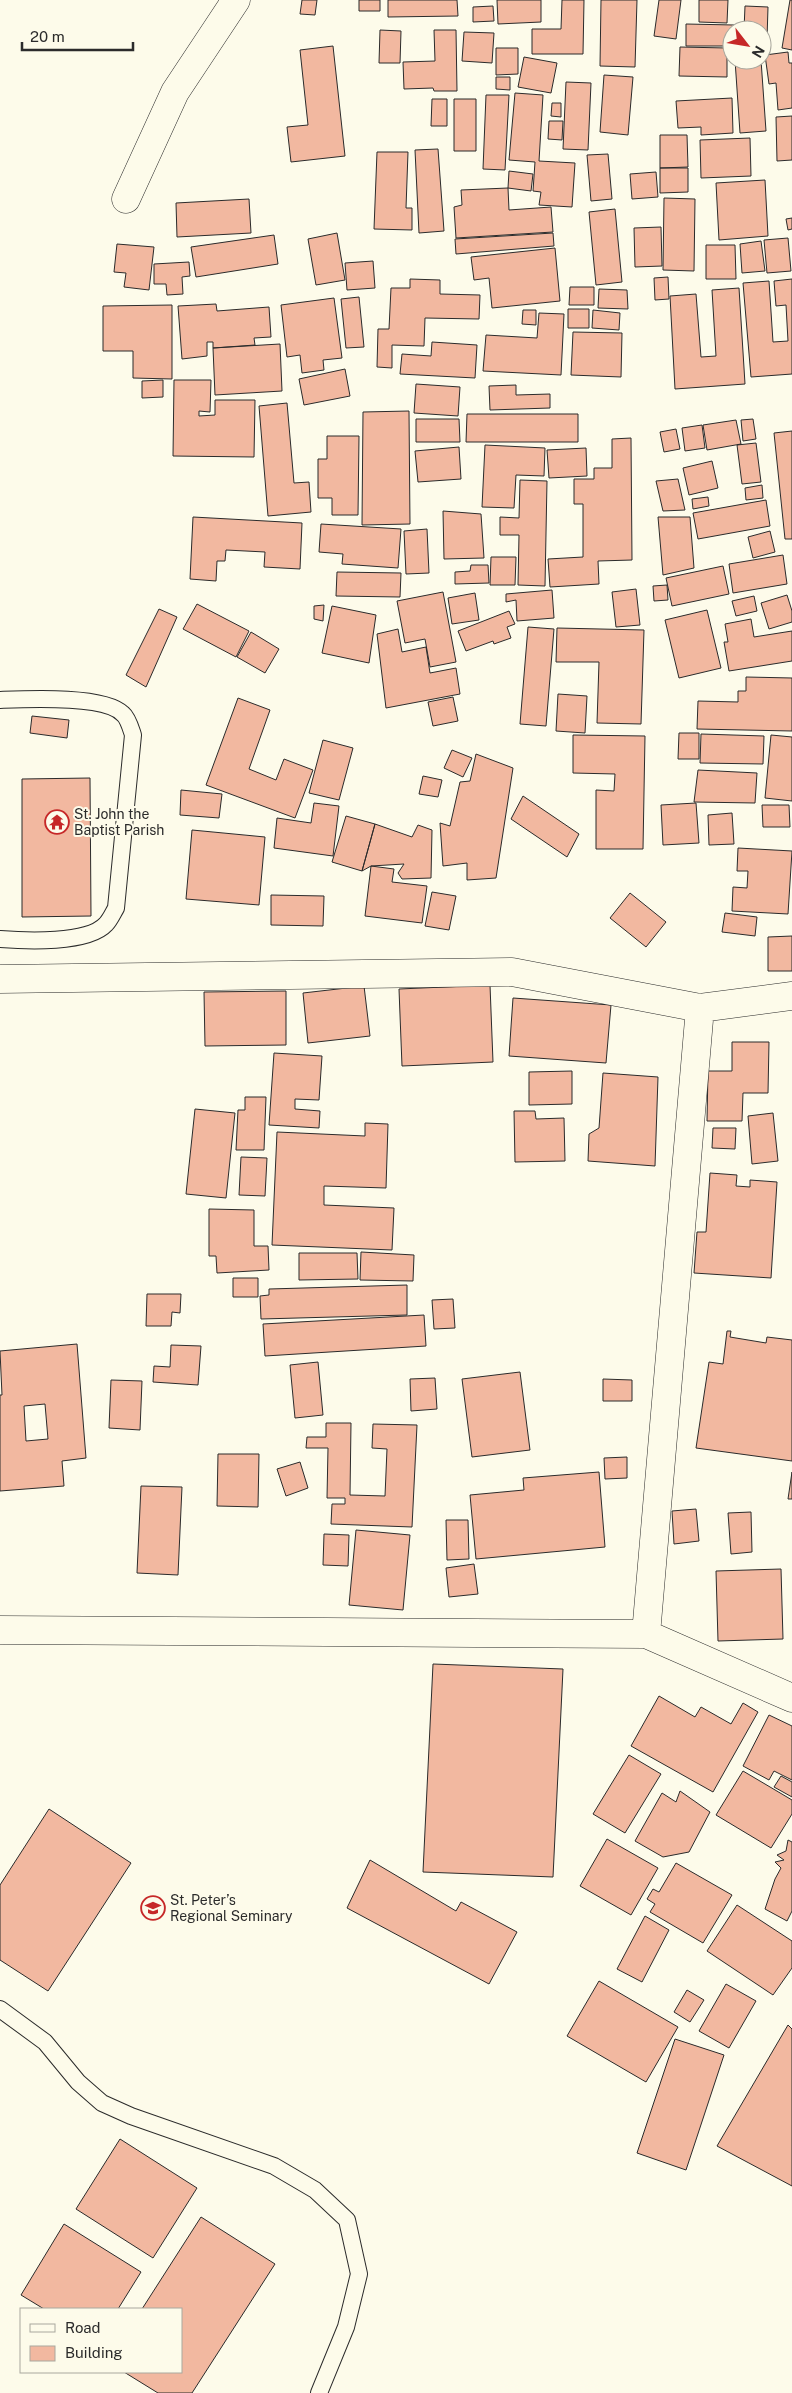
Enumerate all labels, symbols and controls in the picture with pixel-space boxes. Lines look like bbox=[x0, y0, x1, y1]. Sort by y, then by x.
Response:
scale bar bbox=[22, 20, 134, 52]
north arrow bbox=[722, 20, 772, 70]
text: 20 m bbox=[30, 28, 65, 45]
text: N bbox=[748, 43, 768, 61]
place label: St. John the Baptist Parish bbox=[74, 806, 164, 838]
temple icon: St. John the Baptist Parish bbox=[44, 809, 70, 835]
place label: St. Peter’s Regional Seminary bbox=[170, 1892, 293, 1924]
school or university icon: St. Peter’s Regional Seminary bbox=[140, 1895, 166, 1921]
legend bbox=[20, 2308, 182, 2373]
text: Road bbox=[65, 2319, 101, 2336]
text: Building bbox=[65, 2344, 123, 2361]

